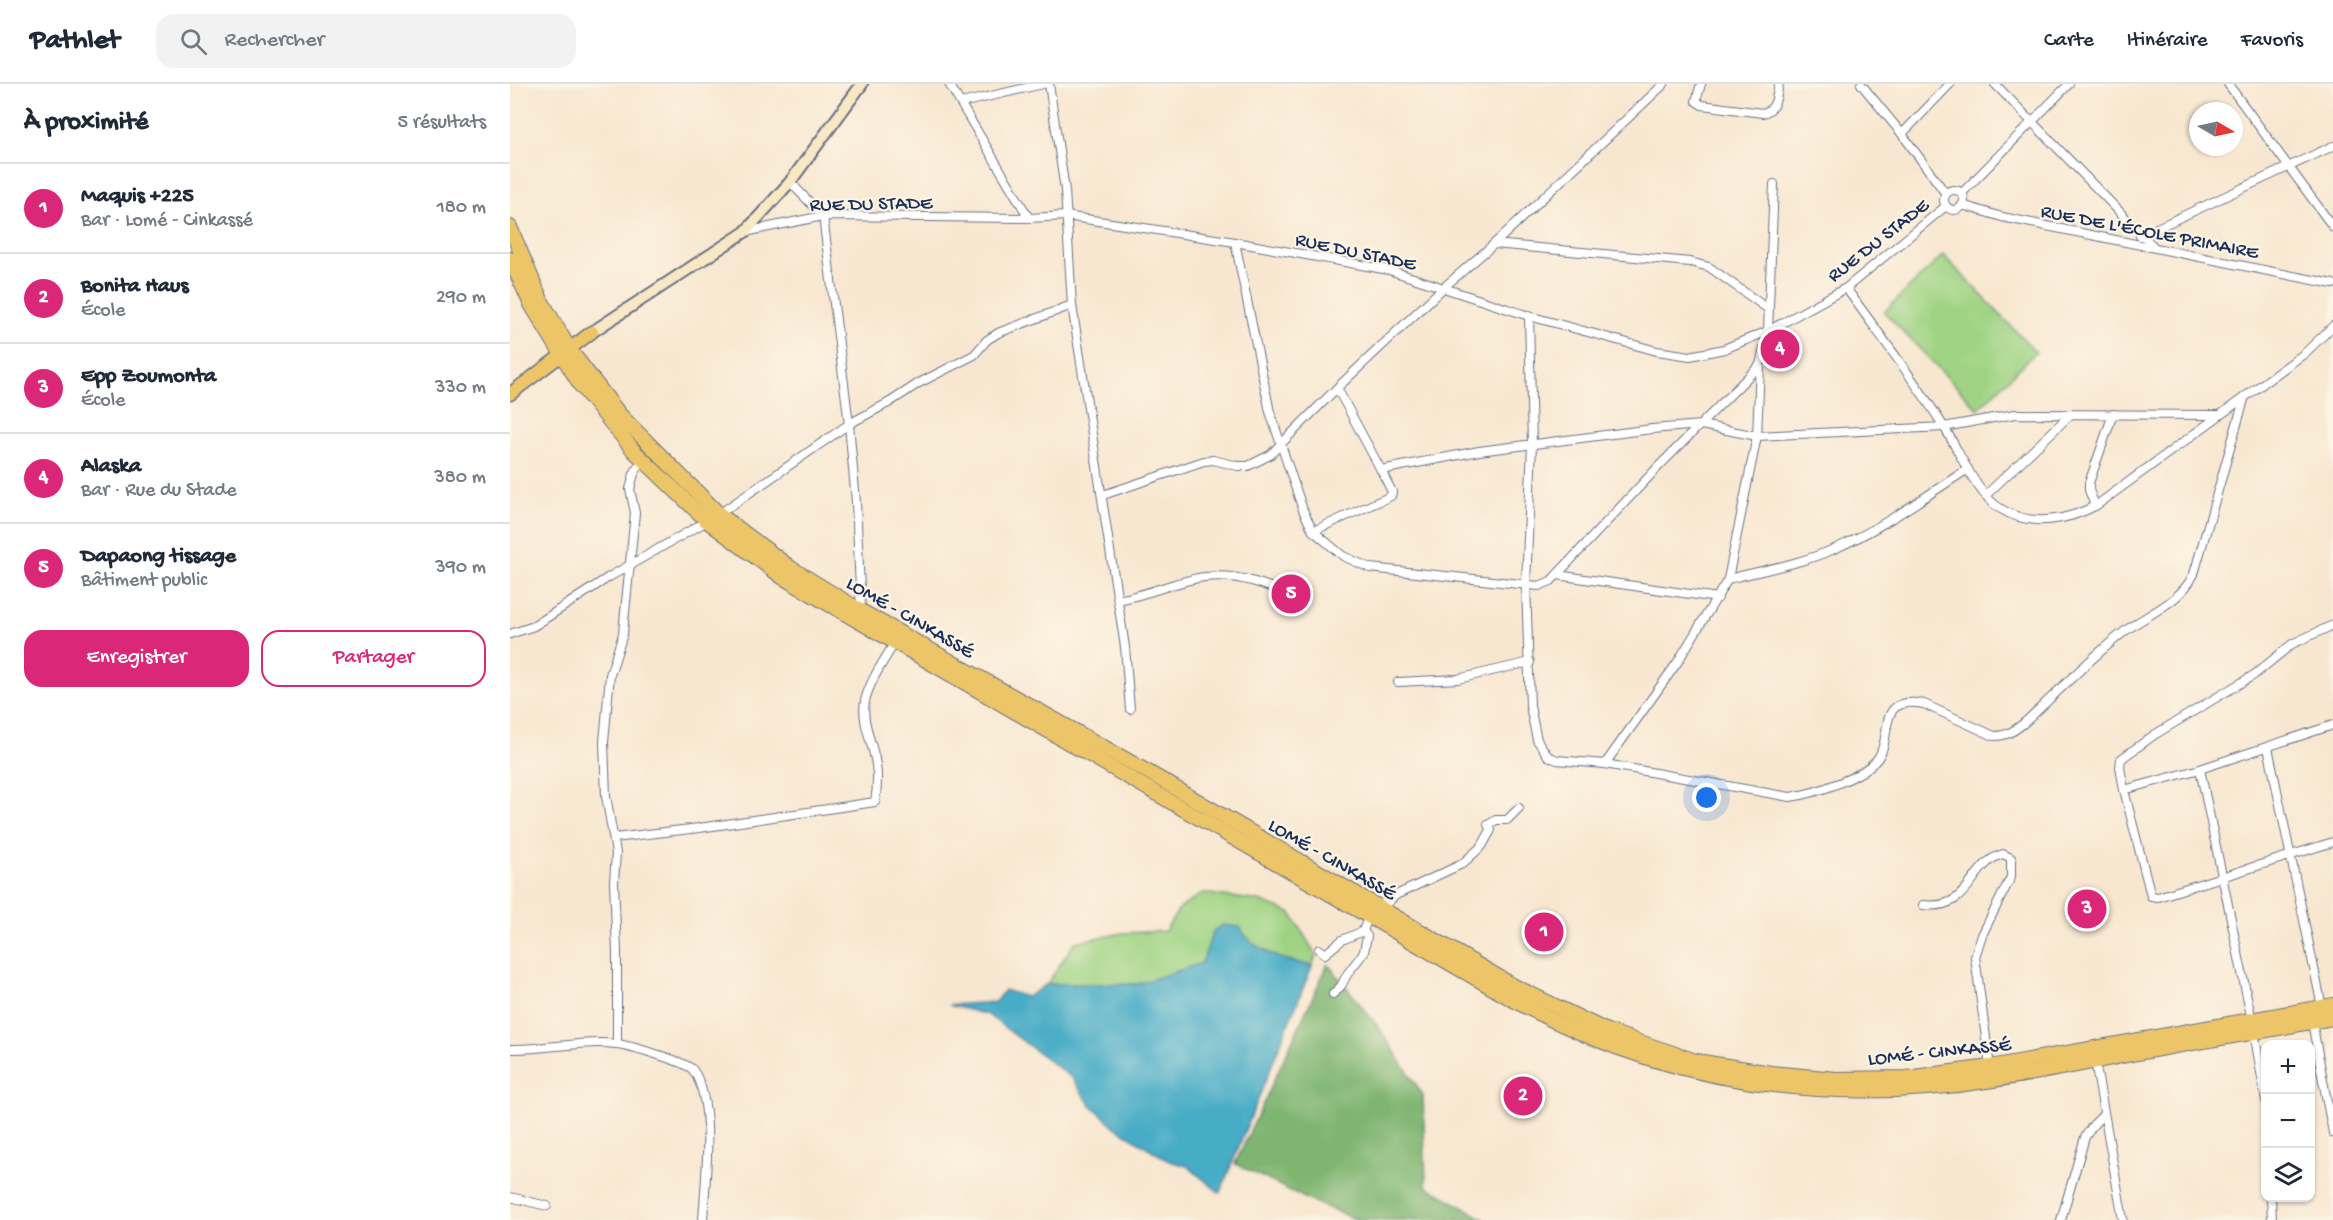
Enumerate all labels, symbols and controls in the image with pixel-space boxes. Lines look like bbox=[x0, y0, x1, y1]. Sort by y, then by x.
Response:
search box bbox=[156, 14, 576, 68]
text: Pathlet bbox=[30, 25, 120, 58]
icon: search bbox=[177, 25, 210, 58]
text: Rechercher bbox=[225, 28, 324, 54]
text: Carte bbox=[2044, 29, 2094, 54]
text: Itinéraire bbox=[2127, 29, 2208, 54]
text: Favoris bbox=[2241, 29, 2303, 54]
north arrow bbox=[2189, 102, 2243, 156]
text: À proximité bbox=[24, 108, 148, 139]
text: 5 résultats bbox=[397, 112, 486, 135]
text: Maquis +225 bbox=[81, 184, 194, 210]
street label: RUE DU STADE bbox=[809, 193, 934, 218]
street label: RUE DU STADE bbox=[1824, 194, 1936, 289]
text: 1 bbox=[39, 197, 48, 220]
text: 180 m bbox=[437, 197, 486, 220]
street label: RUE DE L'ÉCOLE PRIMAIRE bbox=[2038, 200, 2262, 266]
text: Bar · Lomé - Cinkassé bbox=[81, 210, 253, 233]
street label: RUE DU STADE bbox=[1293, 229, 1419, 278]
text: Bonita Haus bbox=[81, 274, 189, 300]
text: 2 bbox=[39, 287, 48, 310]
text: 290 m bbox=[436, 287, 486, 310]
text: École bbox=[81, 300, 125, 323]
pin: 4 bbox=[1760, 326, 1800, 372]
text: Epp Zoumonta bbox=[81, 364, 216, 390]
text: 3 bbox=[38, 377, 49, 400]
text: 330 m bbox=[435, 377, 486, 400]
text: École bbox=[81, 390, 125, 413]
text: Alaska bbox=[81, 454, 141, 480]
text: 4 bbox=[39, 467, 48, 490]
text: 380 m bbox=[434, 467, 486, 490]
text: Bar · Rue du Stade bbox=[81, 480, 237, 503]
text: Dapaong tissage bbox=[81, 544, 236, 570]
text: 5 bbox=[38, 557, 49, 580]
text: 390 m bbox=[435, 557, 486, 580]
text: Bâtiment public bbox=[81, 570, 207, 593]
street label: LOMÉ - CINKASSÉ bbox=[841, 572, 979, 666]
pin: 5 bbox=[1272, 572, 1310, 616]
button: Enregistrer bbox=[24, 630, 249, 687]
button: Partager bbox=[261, 630, 486, 687]
your location bbox=[1692, 783, 1721, 812]
street label: LOMÉ - CINKASSÉ bbox=[1263, 814, 1401, 908]
pin: 3 bbox=[2068, 886, 2106, 932]
pin: 1 bbox=[1524, 910, 1564, 954]
street label: LOMÉ - CINKASSÉ bbox=[1866, 1033, 2014, 1072]
map controls bbox=[2261, 1040, 2315, 1202]
button: + bbox=[2261, 1040, 2315, 1094]
pin: 2 bbox=[1504, 1074, 1542, 1118]
button: − bbox=[2261, 1094, 2315, 1148]
button: layers bbox=[2261, 1148, 2315, 1202]

